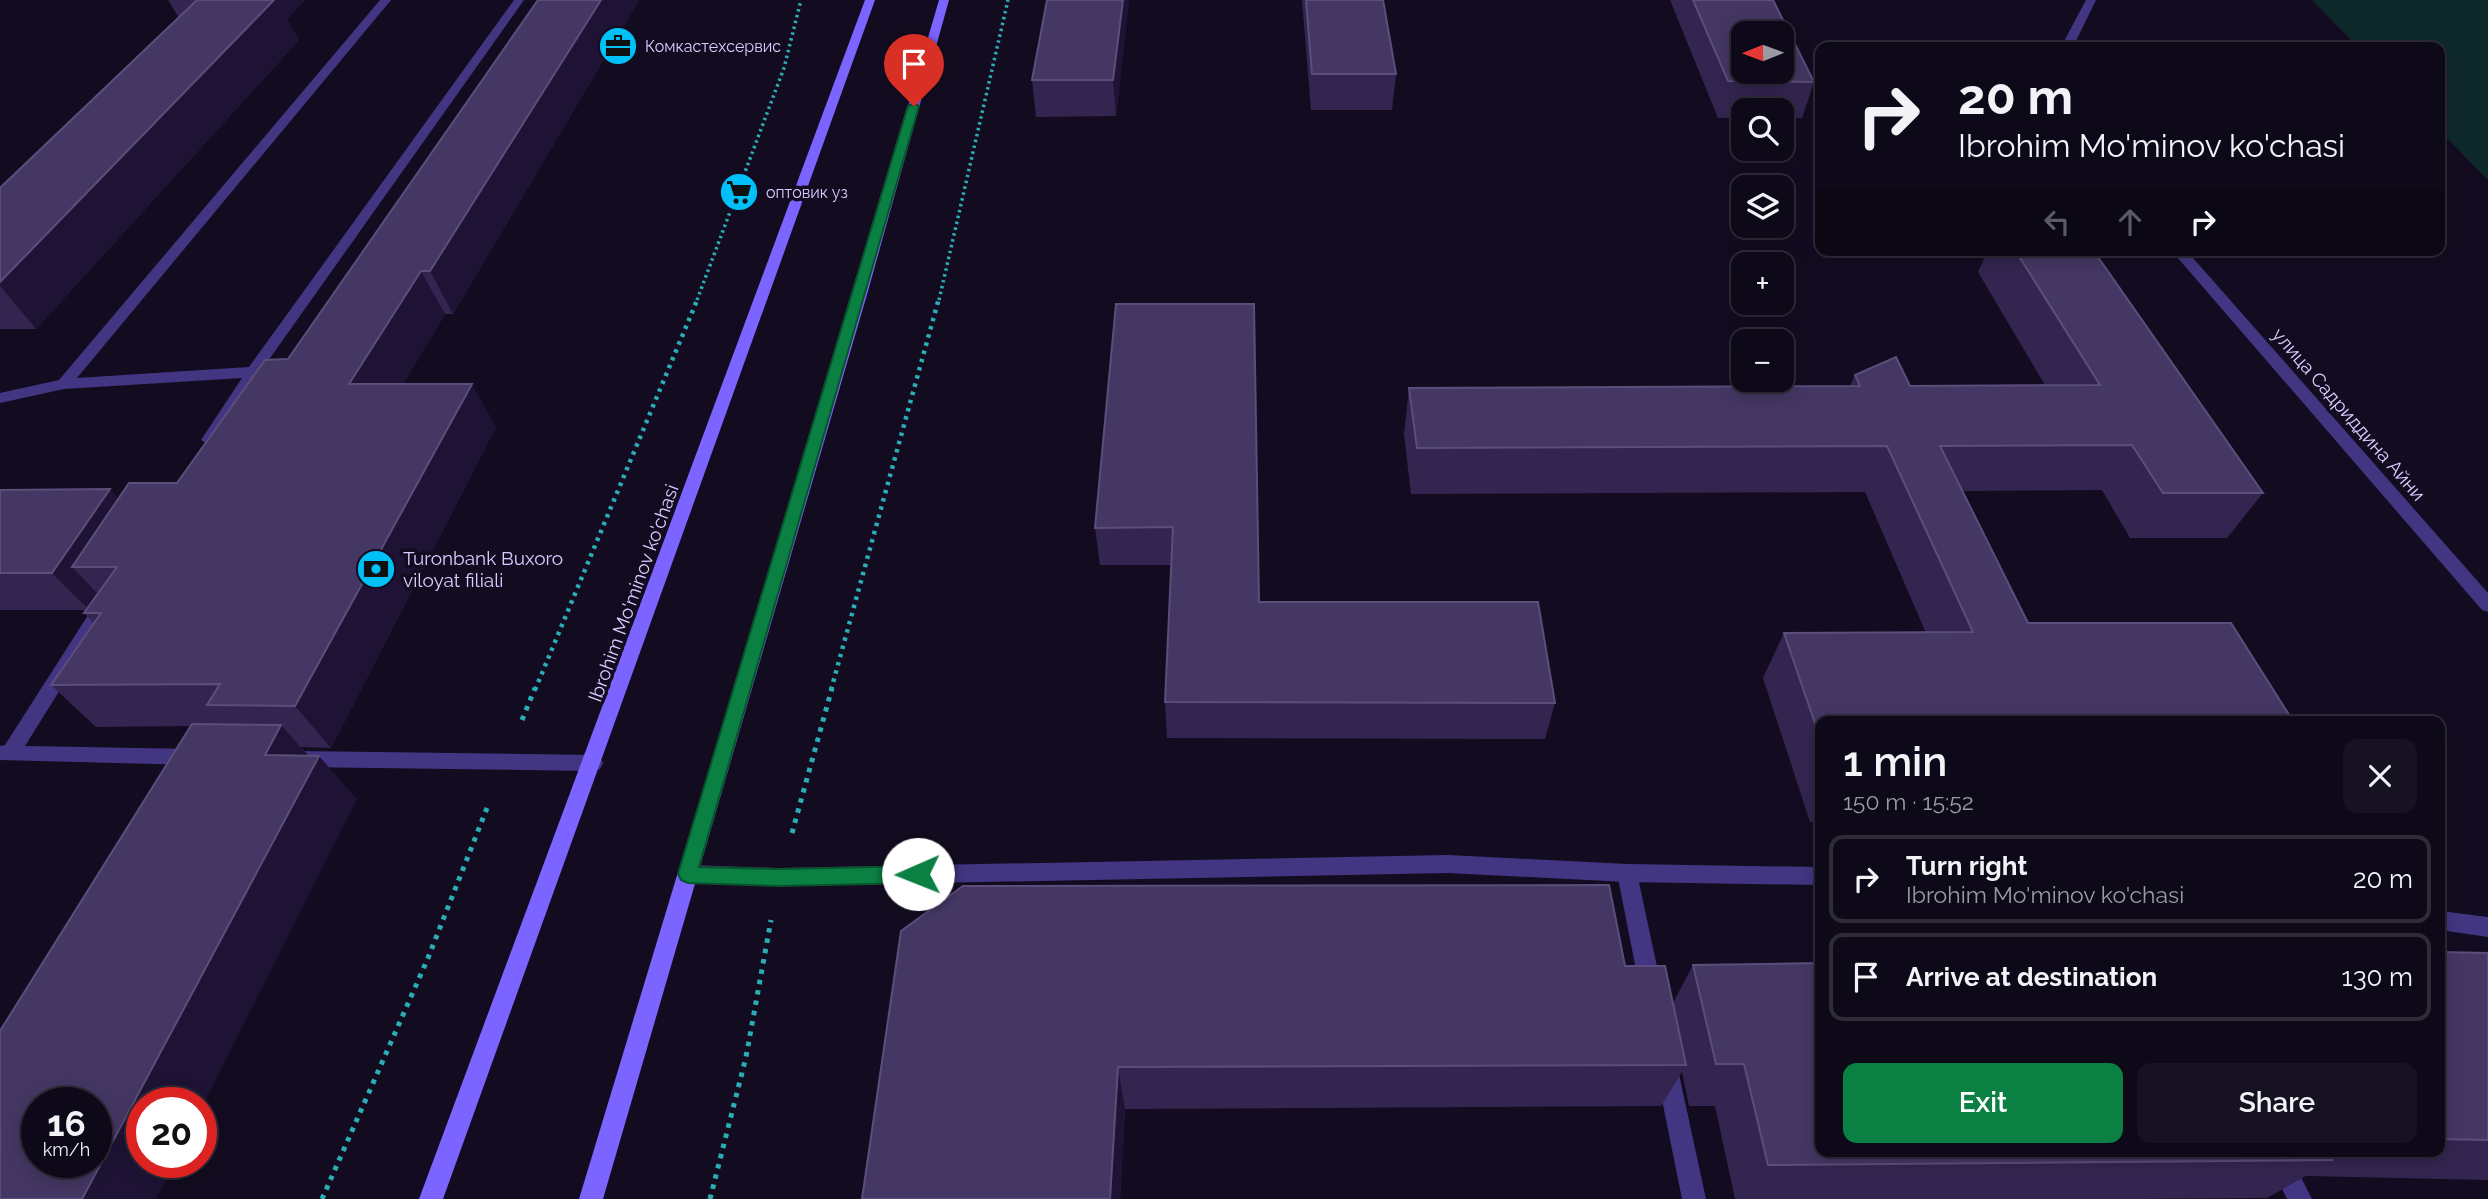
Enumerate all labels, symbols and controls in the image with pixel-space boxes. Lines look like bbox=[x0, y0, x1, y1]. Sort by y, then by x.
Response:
north arrow bbox=[1731, 21, 1794, 84]
map controls bbox=[1731, 21, 1794, 392]
office icon: Комкастехсервис bbox=[597, 25, 639, 67]
pin bbox=[884, 34, 944, 106]
place label: Комкастехсервис bbox=[645, 37, 781, 56]
icon: arrive bbox=[895, 45, 933, 83]
text: 20 m bbox=[1958, 68, 2073, 125]
icon: right bbox=[1843, 70, 1934, 161]
button: search bbox=[1731, 98, 1794, 161]
text: Ibrohim Mo'minov ko'chasi bbox=[1958, 127, 2345, 164]
supermarket icon: оптовик уз bbox=[718, 171, 760, 213]
button: layers bbox=[1731, 175, 1794, 238]
place label: оптовик уз bbox=[766, 183, 848, 202]
icon: left bbox=[2038, 203, 2076, 241]
icon: ahead bbox=[2111, 203, 2149, 241]
icon: right bbox=[2184, 203, 2222, 241]
button: + bbox=[1731, 252, 1794, 315]
street label: улица Садриддина Айни bbox=[2268, 323, 2430, 505]
button: − bbox=[1731, 329, 1794, 392]
street label: Ibrohim Mo'minov ko'chasi bbox=[583, 481, 683, 705]
place label: Turonbank Buxoro viloyat filiali bbox=[403, 547, 563, 591]
bank icon: Turonbank Buxoro viloyat filiali bbox=[355, 548, 397, 590]
text: 1 min bbox=[1843, 737, 1947, 786]
button: close bbox=[2343, 739, 2417, 813]
text: 150 m · 15:52 bbox=[1843, 788, 1974, 815]
position arrow bbox=[881, 837, 955, 911]
text: Turn right bbox=[1906, 851, 2027, 881]
icon: right bbox=[1847, 860, 1885, 898]
text: 20 m bbox=[2353, 864, 2413, 894]
text: Ibrohim Mo'minov ko'chasi bbox=[1906, 881, 2184, 908]
icon: arrive bbox=[1847, 958, 1885, 996]
text: Arrive at destination bbox=[1906, 962, 2157, 992]
text: 130 m bbox=[2342, 962, 2413, 992]
button: Exit bbox=[1843, 1063, 2123, 1143]
button: Share bbox=[2137, 1063, 2417, 1143]
speed limit sign: 20 bbox=[126, 1087, 217, 1178]
text: 16 bbox=[47, 1103, 86, 1144]
text: km/h bbox=[43, 1139, 90, 1160]

